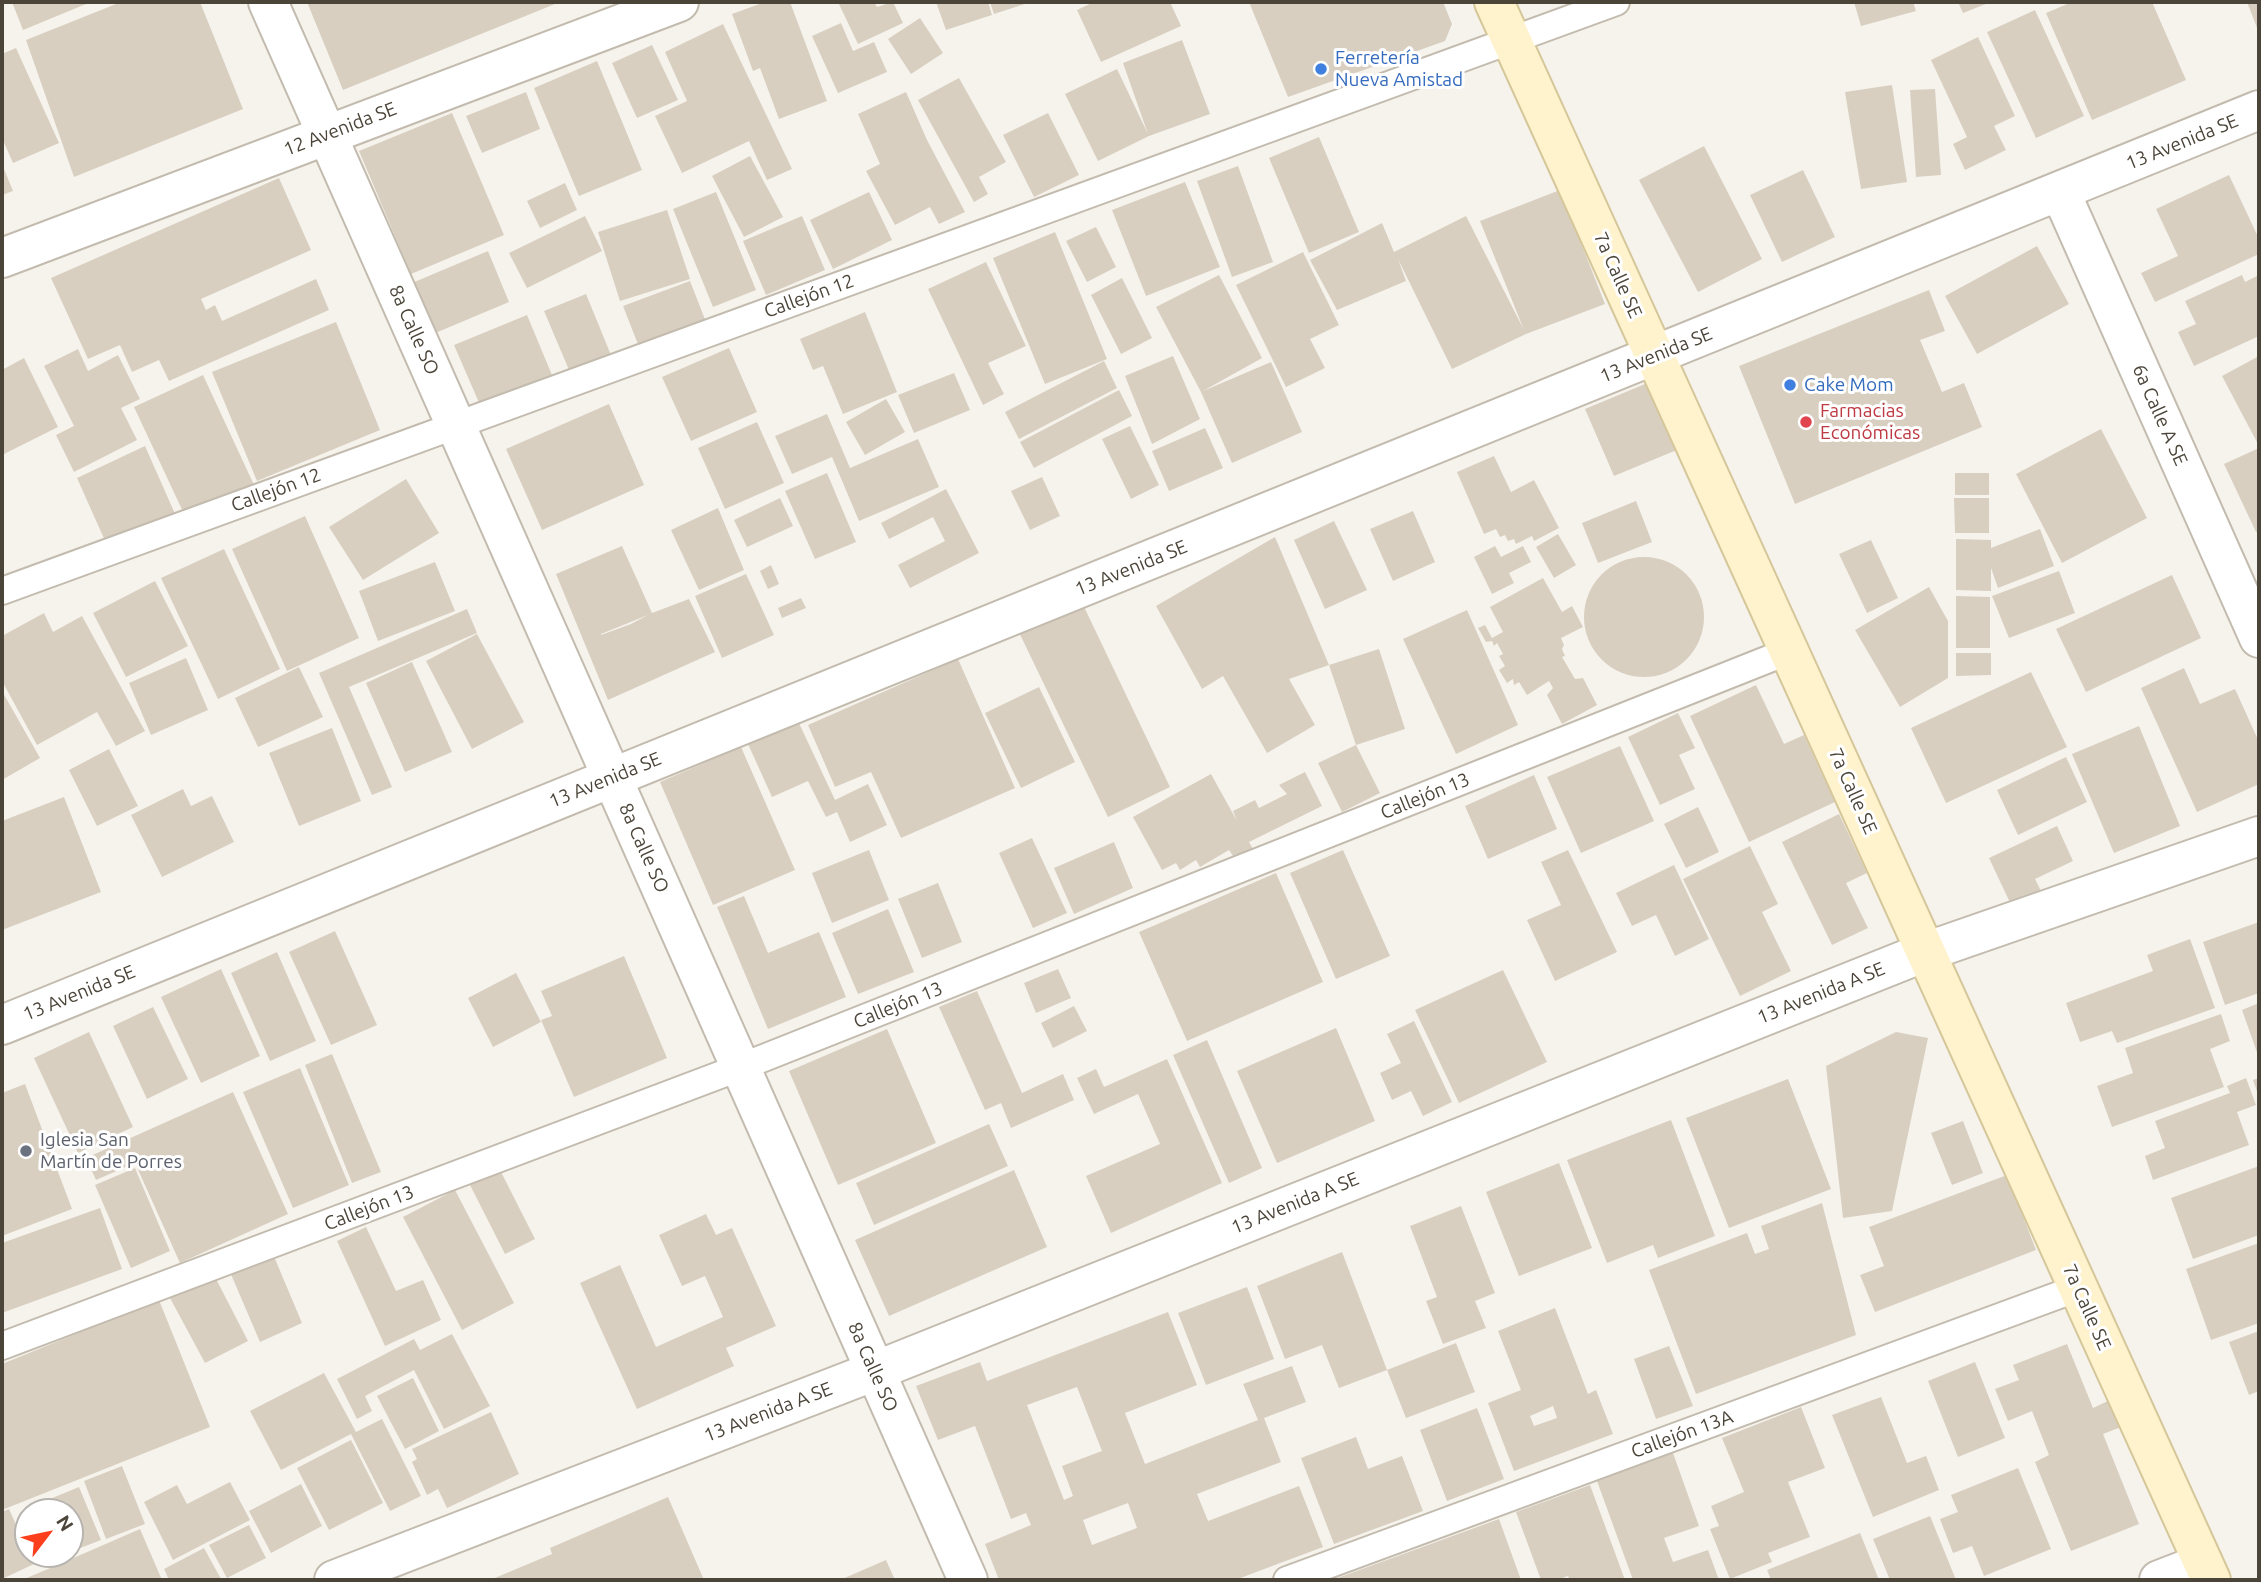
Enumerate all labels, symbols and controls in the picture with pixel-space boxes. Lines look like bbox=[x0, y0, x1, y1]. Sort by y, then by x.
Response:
place label: Ferretería Nueva Amistad bbox=[1335, 47, 1463, 91]
marker: Ferretería Nueva Amistad bbox=[1313, 61, 1329, 77]
street label: 12 Avenida SE bbox=[280, 97, 400, 161]
street label: 13 Avenida SE bbox=[2123, 109, 2241, 175]
street label: 7a Calle SE bbox=[1589, 228, 1647, 322]
street label: Callejón 12 bbox=[761, 269, 857, 323]
street label: 8a Calle SO bbox=[384, 282, 444, 378]
street label: 13 Avenida SE bbox=[1597, 322, 1715, 388]
street label: 6a Calle A SE bbox=[2128, 361, 2192, 469]
place label: Cake Mom bbox=[1804, 374, 1894, 396]
marker: Cake Mom bbox=[1782, 377, 1798, 393]
place label: Farmacias Económicas bbox=[1820, 400, 1920, 444]
marker: Farmacias Económicas bbox=[1798, 414, 1814, 430]
street label: Callejón 12 bbox=[228, 463, 324, 517]
street label: 13 Avenida SE bbox=[1072, 535, 1190, 601]
street label: 7a Calle SE bbox=[1824, 744, 1882, 838]
street label: 13 Avenida SE bbox=[546, 747, 664, 813]
street label: Callejón 13 bbox=[1377, 768, 1473, 824]
street label: 8a Calle SO bbox=[614, 800, 674, 896]
street label: 13 Avenida A SE bbox=[1754, 957, 1888, 1029]
street label: 13 Avenida SE bbox=[20, 960, 138, 1026]
street label: Callejón 13 bbox=[850, 977, 946, 1033]
place label: Iglesia San Martín de Porres bbox=[40, 1129, 182, 1173]
marker: Iglesia San Martín de Porres bbox=[18, 1143, 34, 1159]
street label: 13 Avenida A SE bbox=[1228, 1167, 1362, 1239]
street label: Callejón 13 bbox=[321, 1180, 417, 1236]
street label: 7a Calle SE bbox=[2058, 1260, 2116, 1354]
street label: 8a Calle SO bbox=[843, 1319, 903, 1415]
street label: 13 Avenida A SE bbox=[701, 1377, 835, 1447]
street label: Callejón 13A bbox=[1628, 1405, 1736, 1463]
north arrow bbox=[14, 1498, 84, 1568]
text: N bbox=[52, 1511, 78, 1535]

